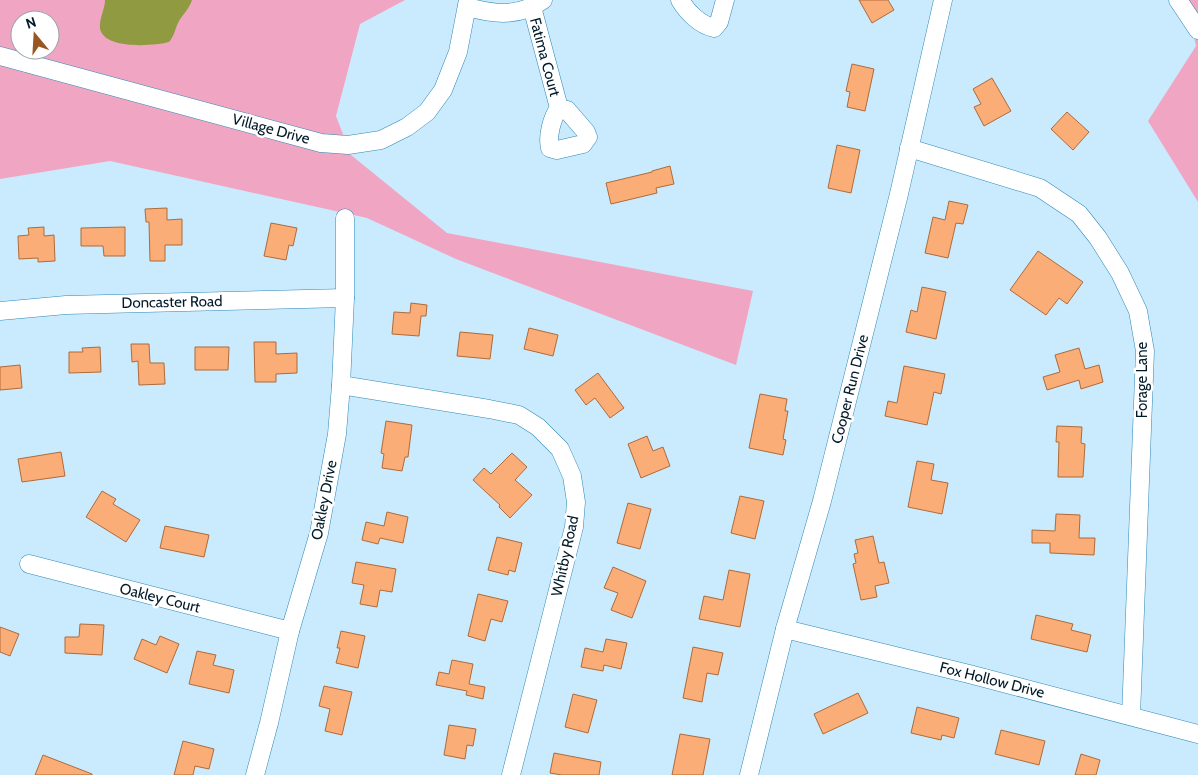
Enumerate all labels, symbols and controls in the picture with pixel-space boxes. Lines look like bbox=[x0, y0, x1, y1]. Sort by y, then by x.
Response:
north arrow bbox=[10, 10, 60, 60]
text: N bbox=[23, 13, 38, 33]
street label: Fatima Court bbox=[526, 16, 564, 98]
street label: Village Drive bbox=[230, 110, 312, 148]
street label: Doncaster Road bbox=[121, 292, 223, 312]
street label: Cooper Run Drive bbox=[828, 332, 872, 445]
street label: Forage Lane bbox=[1133, 341, 1151, 418]
street label: Oakley Drive bbox=[307, 458, 341, 541]
street label: Whitby Road bbox=[548, 514, 582, 598]
street label: Oakley Court bbox=[118, 579, 202, 617]
street label: Fox Hollow Drive bbox=[938, 658, 1047, 702]

